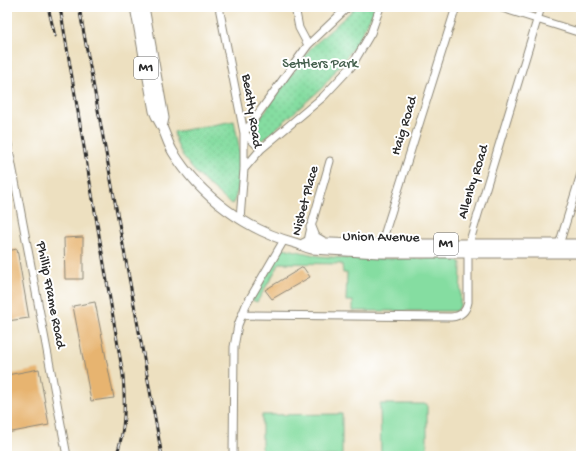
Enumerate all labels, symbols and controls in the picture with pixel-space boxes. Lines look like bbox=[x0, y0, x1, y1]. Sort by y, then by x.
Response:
park label: Settlers Park bbox=[282, 56, 360, 73]
road number: M1 bbox=[134, 57, 158, 79]
street label: Beatty Road bbox=[237, 72, 265, 151]
street label: Haig Road bbox=[388, 93, 423, 157]
street label: Allenby Road bbox=[455, 141, 494, 221]
street label: Nisbet Place bbox=[289, 164, 324, 238]
street label: Union Avenue bbox=[342, 229, 420, 247]
road number: M1 bbox=[434, 233, 458, 255]
street label: Phillip Frame Road bbox=[31, 239, 69, 352]

